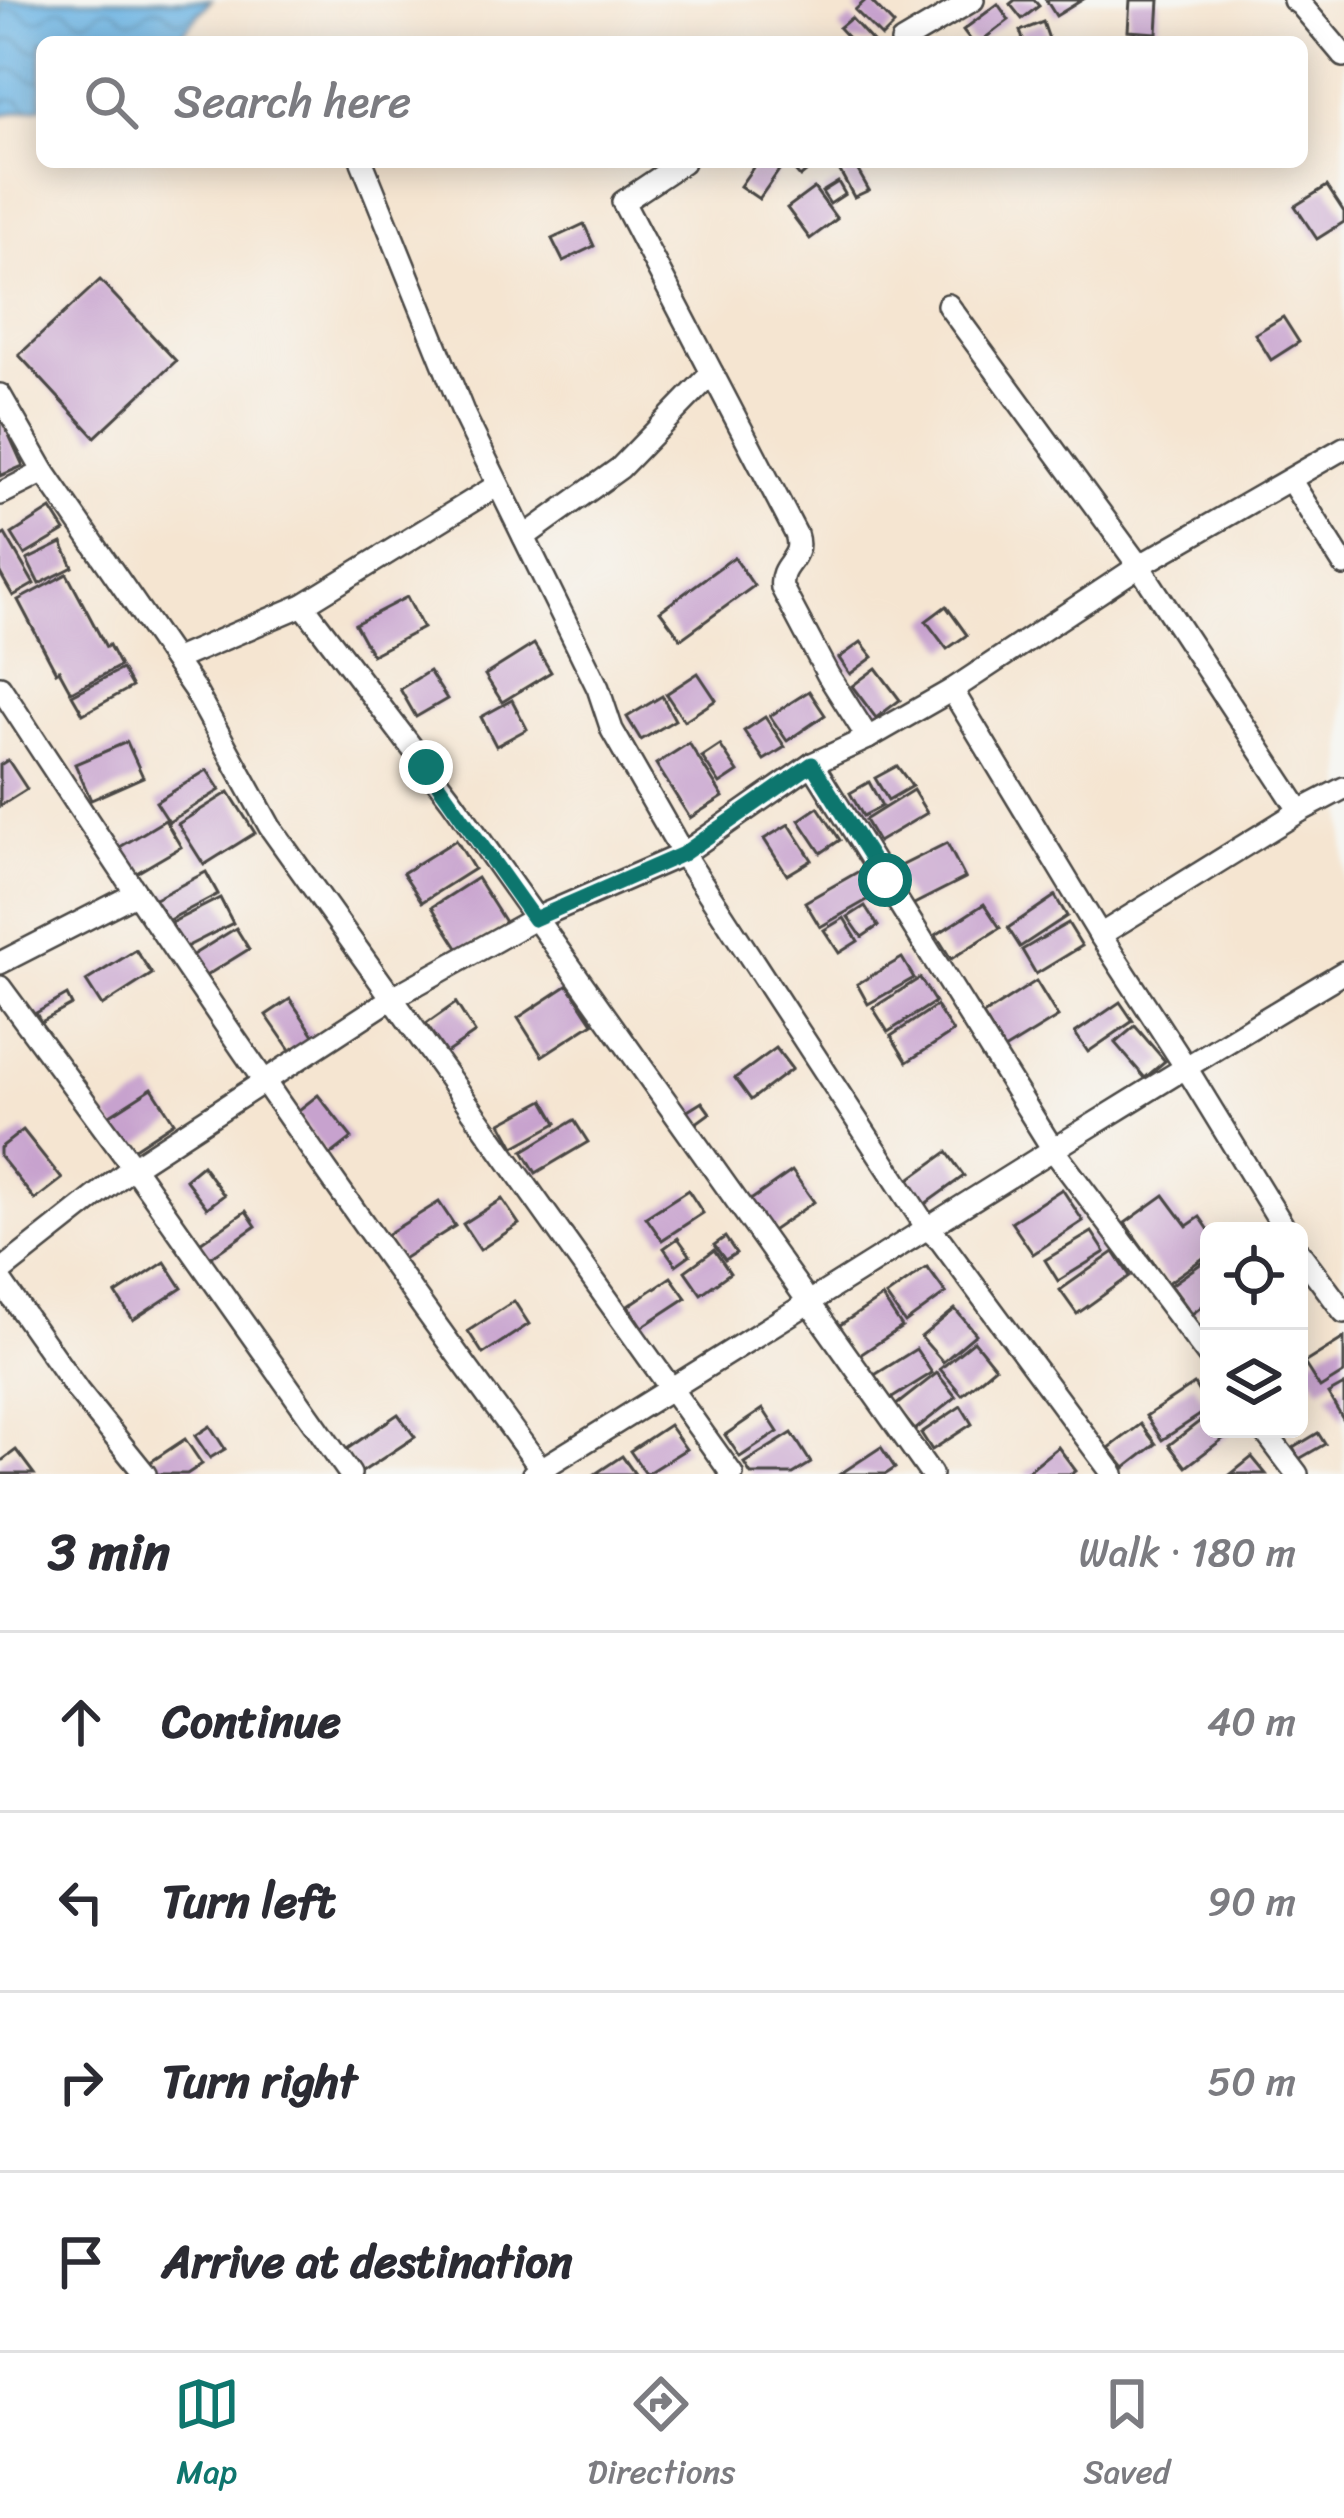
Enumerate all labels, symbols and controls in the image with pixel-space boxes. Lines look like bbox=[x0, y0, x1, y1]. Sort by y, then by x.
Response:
search box bbox=[36, 36, 1308, 168]
text: Search here bbox=[174, 62, 411, 142]
icon: search bbox=[78, 69, 144, 135]
route end bbox=[399, 740, 453, 794]
route start bbox=[858, 853, 912, 907]
map controls bbox=[1200, 1222, 1308, 1438]
button: locate bbox=[1200, 1222, 1308, 1330]
button: layers bbox=[1200, 1330, 1308, 1438]
text: 3 min bbox=[48, 1507, 170, 1597]
text: Walk · 180 m bbox=[1079, 1518, 1296, 1587]
text: Continue bbox=[162, 1682, 341, 1762]
text: 40 m bbox=[1207, 1687, 1296, 1756]
icon: ahead bbox=[48, 1689, 114, 1755]
text: Turn left bbox=[162, 1862, 335, 1942]
text: 90 m bbox=[1207, 1867, 1296, 1936]
icon: left bbox=[48, 1869, 114, 1935]
text: Turn right bbox=[162, 2042, 357, 2122]
text: 50 m bbox=[1207, 2047, 1296, 2116]
icon: right bbox=[48, 2049, 114, 2115]
text: Arrive at destination bbox=[162, 2222, 572, 2302]
icon: arrive bbox=[48, 2229, 114, 2295]
tab: Map bbox=[174, 2371, 240, 2501]
tab: Directions bbox=[588, 2371, 735, 2501]
tab: Saved bbox=[1083, 2371, 1170, 2501]

